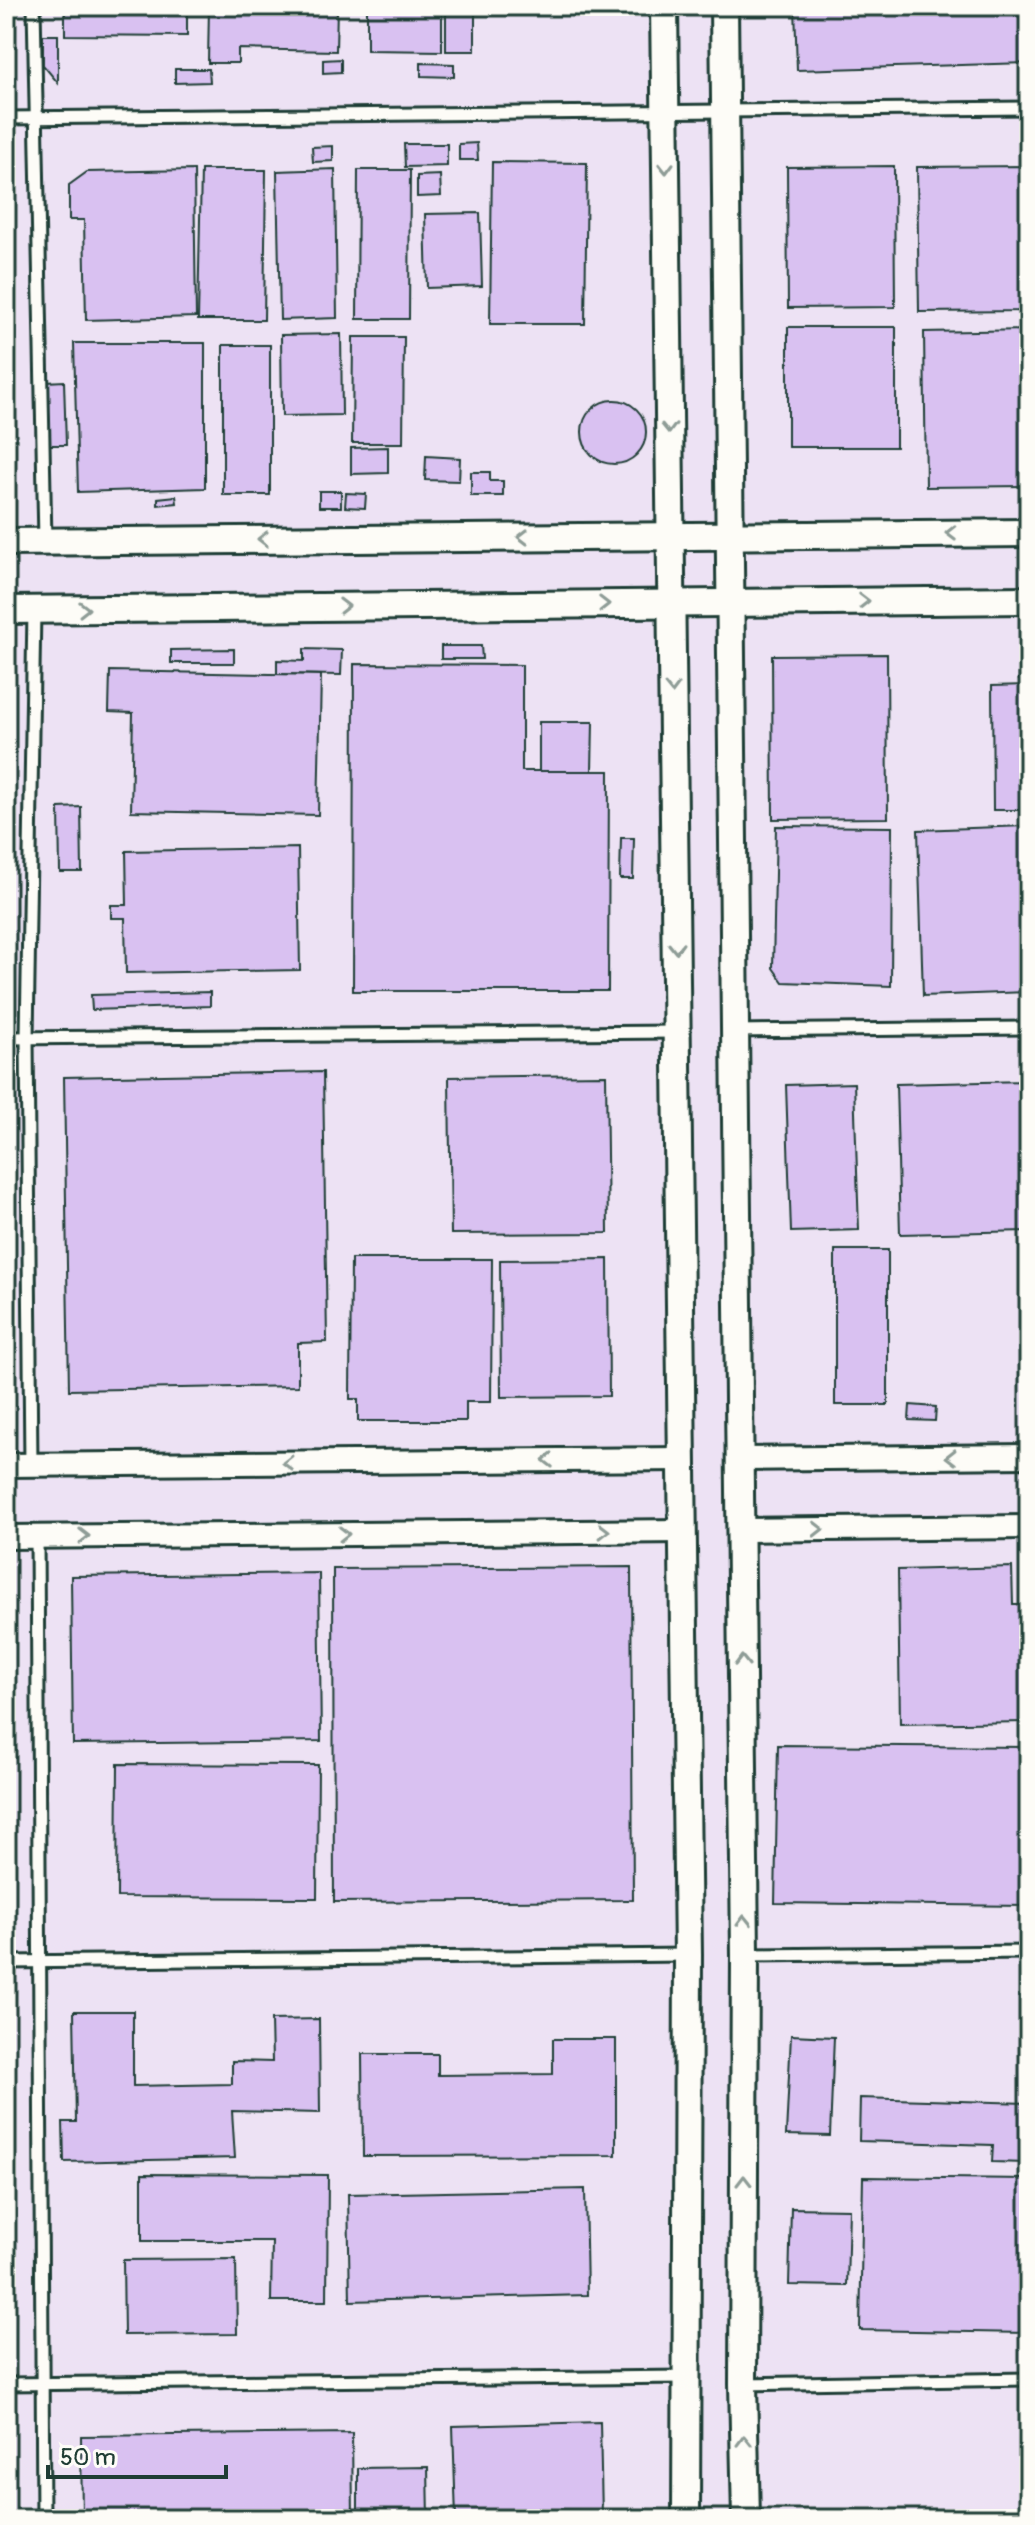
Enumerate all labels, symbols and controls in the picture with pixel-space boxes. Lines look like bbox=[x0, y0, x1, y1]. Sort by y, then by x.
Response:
one-way arrow bbox=[657, 162, 675, 175]
one-way arrow bbox=[660, 422, 678, 435]
one-way arrow bbox=[944, 525, 957, 542]
one-way arrow bbox=[516, 528, 529, 546]
one-way arrow bbox=[256, 530, 269, 548]
one-way arrow bbox=[858, 592, 871, 610]
one-way arrow bbox=[598, 595, 611, 613]
one-way arrow bbox=[338, 597, 351, 615]
one-way arrow bbox=[78, 600, 91, 618]
one-way arrow bbox=[664, 682, 681, 695]
one-way arrow bbox=[667, 942, 684, 955]
one-way arrow bbox=[944, 1448, 957, 1465]
one-way arrow bbox=[541, 1451, 554, 1469]
one-way arrow bbox=[281, 1454, 294, 1472]
one-way arrow bbox=[812, 1520, 825, 1538]
one-way arrow bbox=[598, 1522, 611, 1540]
one-way arrow bbox=[338, 1525, 351, 1543]
one-way arrow bbox=[78, 1527, 91, 1545]
one-way arrow bbox=[733, 1654, 750, 1667]
one-way arrow bbox=[735, 1914, 753, 1927]
one-way arrow bbox=[735, 2174, 753, 2187]
scale bar bbox=[48, 2429, 226, 2479]
one-way arrow bbox=[736, 2434, 753, 2447]
text: 50 m bbox=[60, 2443, 116, 2472]

